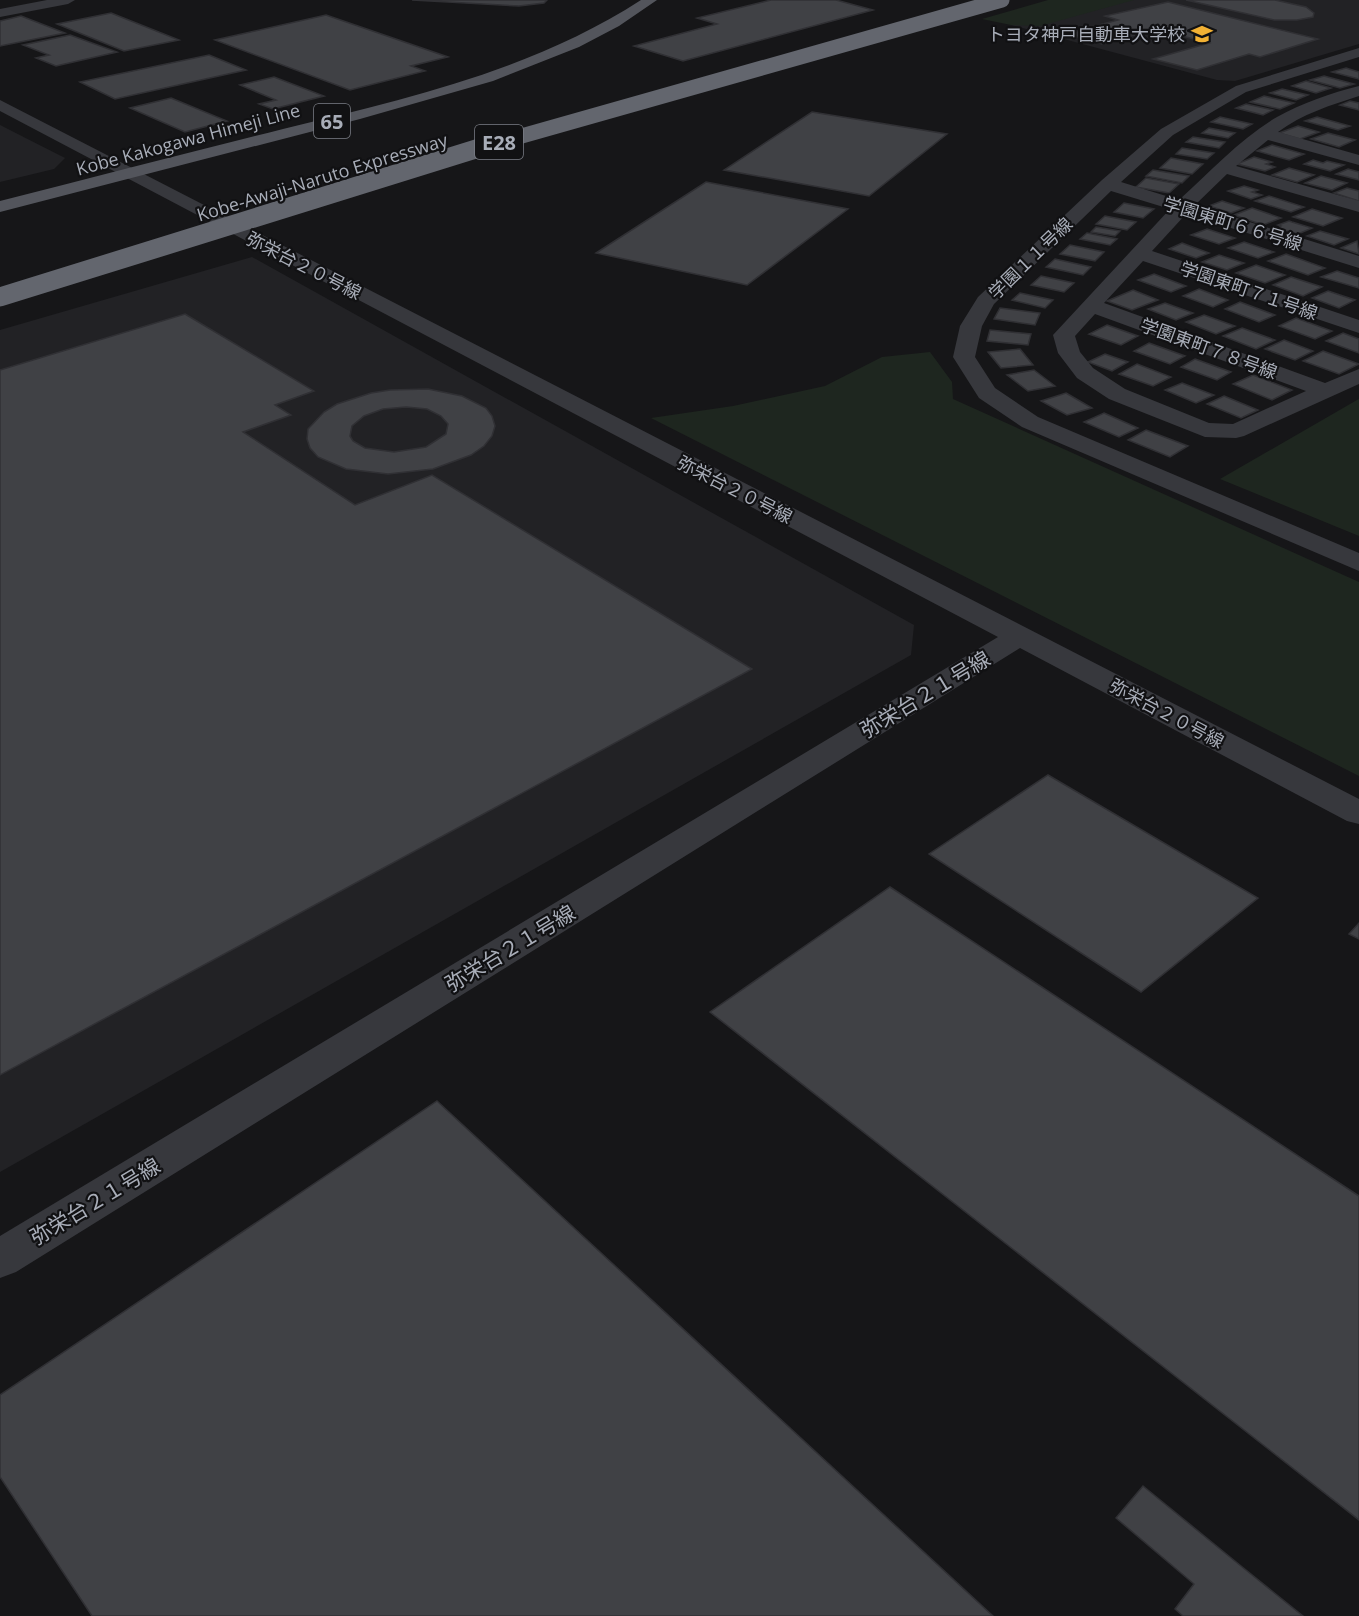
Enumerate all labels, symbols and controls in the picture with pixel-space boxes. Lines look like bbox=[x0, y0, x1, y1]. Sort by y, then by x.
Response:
place label: トヨタ神戸自動車大学校 bbox=[987, 22, 1185, 46]
school or university icon: トヨタ神戸自動車大学校 bbox=[1190, 22, 1214, 46]
street label: Kobe Kakogawa Himeji Line bbox=[73, 98, 303, 180]
road number: 65 bbox=[314, 104, 350, 138]
road number: E28 bbox=[475, 125, 523, 159]
street label: Kobe-Awaji-Naruto Expressway bbox=[194, 127, 451, 227]
street label: 学園東町６６号線 bbox=[1161, 190, 1305, 256]
street label: 学園１１号線 bbox=[983, 212, 1077, 304]
street label: 弥栄台２０号線 bbox=[242, 226, 366, 304]
street label: 学園東町７１号線 bbox=[1177, 255, 1321, 325]
street label: 学園東町７８号線 bbox=[1137, 312, 1281, 384]
street label: 弥栄台２０号線 bbox=[673, 450, 797, 528]
street label: 弥栄台２１号線 bbox=[855, 644, 995, 744]
street label: 弥栄台２０号線 bbox=[1106, 673, 1228, 753]
street label: 弥栄台２１号線 bbox=[440, 898, 580, 998]
street label: 弥栄台２１号線 bbox=[25, 1151, 165, 1251]

